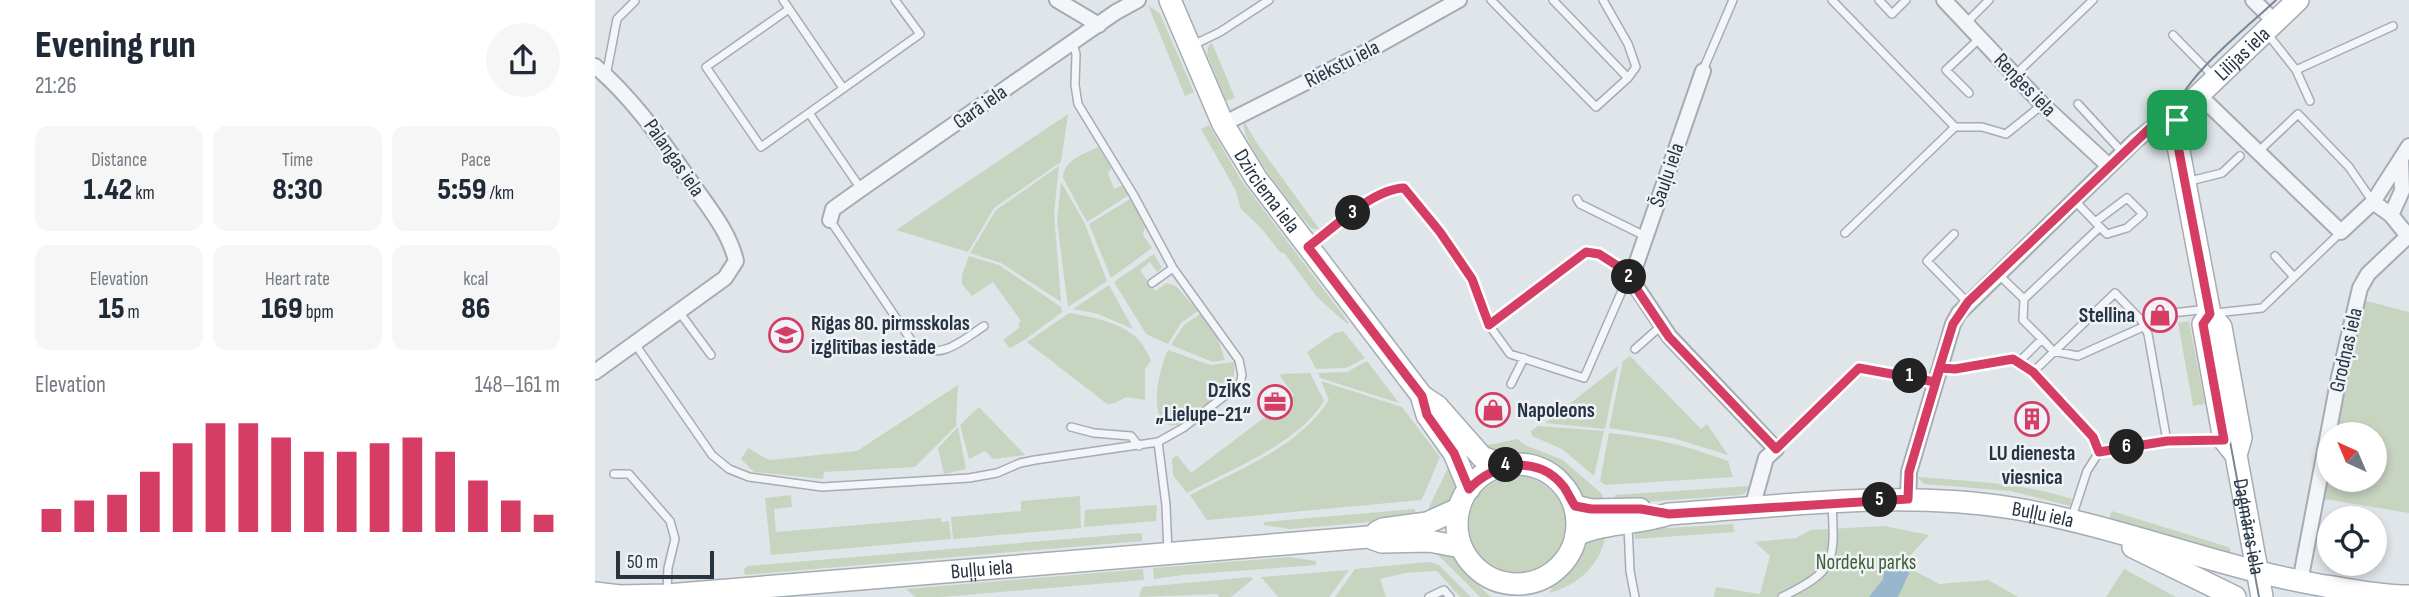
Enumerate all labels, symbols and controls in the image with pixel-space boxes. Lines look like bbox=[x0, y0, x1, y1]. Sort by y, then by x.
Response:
street label: Lilijas iela bbox=[2209, 21, 2275, 86]
text: Evening run bbox=[35, 23, 196, 68]
button: share bbox=[486, 23, 560, 97]
street label: Riekstu iela bbox=[1301, 35, 1383, 93]
street label: Reņģes iela bbox=[1989, 48, 2061, 122]
text: 21:26 bbox=[35, 72, 77, 100]
street label: Garā iela bbox=[948, 80, 1012, 134]
pin bbox=[2147, 90, 2207, 150]
icon: arrive bbox=[2158, 101, 2196, 139]
street label: Palangas iela bbox=[638, 114, 710, 202]
street label: Šauļu iela bbox=[1644, 140, 1690, 210]
street label: Dzirciema iela bbox=[1229, 144, 1306, 238]
text: Distance bbox=[91, 149, 147, 172]
text: Time bbox=[282, 149, 313, 172]
text: Pace bbox=[461, 149, 491, 172]
text: 1.42 bbox=[84, 172, 132, 208]
text: 8:30 bbox=[272, 172, 323, 208]
text: 5:59 bbox=[437, 172, 487, 208]
text: km bbox=[132, 182, 155, 205]
text: /km bbox=[487, 182, 514, 205]
pin: 3 bbox=[1335, 196, 1371, 230]
text: 3 bbox=[1348, 201, 1357, 224]
pin: 2 bbox=[1611, 260, 1647, 294]
text: 2 bbox=[1624, 265, 1633, 288]
text: Elevation bbox=[90, 268, 148, 291]
text: Heart rate bbox=[265, 268, 330, 291]
text: kcal bbox=[463, 268, 488, 291]
text: 15 bbox=[99, 291, 125, 327]
text: 169 bbox=[261, 291, 303, 327]
text: 86 bbox=[461, 291, 490, 327]
shop icon: Stellina bbox=[2141, 296, 2179, 334]
text: m bbox=[125, 301, 140, 324]
text: bpm bbox=[303, 301, 334, 324]
place label: Stellina bbox=[2079, 303, 2135, 328]
street label: Grodņas iela bbox=[2324, 305, 2368, 395]
place label: Rīgas 80. pirmsskolas izglītības iestāde bbox=[811, 311, 970, 360]
school or university icon: Rīgas 80. pirmsskolas izglītības iestāde bbox=[767, 316, 805, 354]
pin: 1 bbox=[1893, 358, 1927, 394]
text: 1 bbox=[1906, 364, 1913, 387]
text: Elevation bbox=[35, 371, 106, 399]
text: 148–161 m bbox=[475, 371, 560, 399]
place label: DzĪKS „Lielupe-21“ bbox=[1155, 378, 1251, 427]
office icon: DzĪKS „Lielupe-21“ bbox=[1256, 383, 1294, 421]
shop icon: Napoleons bbox=[1474, 391, 1512, 429]
place label: Napoleons bbox=[1517, 398, 1595, 423]
building icon: LU dienesta viesnica bbox=[2013, 400, 2051, 438]
north arrow bbox=[2317, 422, 2387, 492]
map controls bbox=[2317, 422, 2387, 576]
pin: 6 bbox=[2109, 430, 2145, 464]
text: 6 bbox=[2122, 435, 2131, 458]
place label: LU dienesta viesnica bbox=[1989, 441, 2075, 490]
pin: 4 bbox=[1489, 448, 1523, 482]
text: 4 bbox=[1501, 453, 1510, 476]
street label: Dagmāras iela bbox=[2228, 476, 2270, 577]
pin: 5 bbox=[1863, 482, 1897, 518]
text: 5 bbox=[1875, 488, 1884, 511]
street label: Buļļu iela bbox=[2010, 496, 2076, 533]
button: locate bbox=[2317, 506, 2387, 576]
scale bar bbox=[616, 548, 714, 580]
park label: Nordeķu parks bbox=[1816, 550, 1916, 575]
text: 50 m bbox=[627, 551, 658, 574]
street label: Buļļu iela bbox=[950, 554, 1014, 584]

